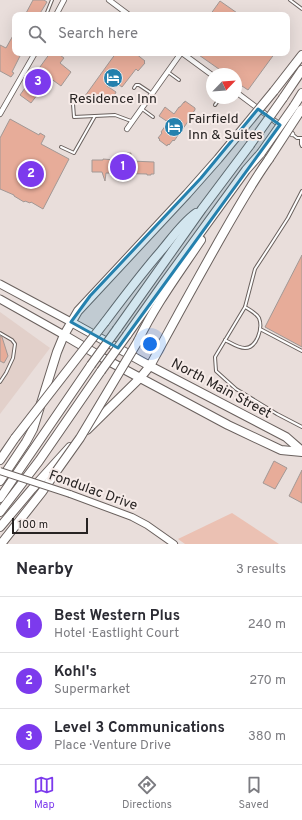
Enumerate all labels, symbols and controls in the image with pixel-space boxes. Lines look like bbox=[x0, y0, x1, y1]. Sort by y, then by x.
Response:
search box bbox=[12, 12, 290, 56]
icon: search bbox=[26, 23, 48, 45]
text: Search here bbox=[58, 25, 138, 44]
pin: 3 bbox=[25, 67, 51, 97]
hotel icon: Residence Inn bbox=[102, 67, 124, 89]
north arrow bbox=[206, 68, 242, 104]
place label: Residence Inn bbox=[69, 91, 157, 108]
place label: Fairfield Inn & Suites bbox=[188, 111, 263, 144]
hotel icon: Fairfield Inn & Suites bbox=[163, 116, 185, 138]
pin: 1 bbox=[110, 152, 136, 182]
pin: 2 bbox=[18, 159, 44, 189]
your location bbox=[140, 334, 160, 354]
street label: North Main Street bbox=[168, 355, 274, 423]
street label: Fondulac Drive bbox=[46, 467, 140, 515]
scale bar bbox=[12, 516, 88, 535]
text: 100 m bbox=[18, 518, 48, 532]
text: Nearby bbox=[16, 559, 73, 581]
text: 3 results bbox=[236, 562, 286, 578]
text: Best Western Plus bbox=[54, 607, 180, 626]
text: 1 bbox=[26, 617, 32, 633]
text: 240 m bbox=[248, 617, 286, 633]
text: Hotel · Eastlight Court bbox=[54, 626, 179, 642]
text: Kohl's bbox=[54, 663, 97, 682]
text: 2 bbox=[25, 673, 33, 689]
text: 270 m bbox=[249, 673, 286, 689]
text: Supermarket bbox=[54, 682, 130, 698]
text: Level 3 Communications bbox=[54, 719, 225, 738]
text: 3 bbox=[25, 729, 33, 745]
text: 380 m bbox=[248, 729, 286, 745]
text: Place · Venture Drive bbox=[54, 738, 171, 754]
tab: Map bbox=[33, 774, 55, 812]
tab: Directions bbox=[122, 774, 172, 812]
tab: Saved bbox=[238, 774, 269, 812]

